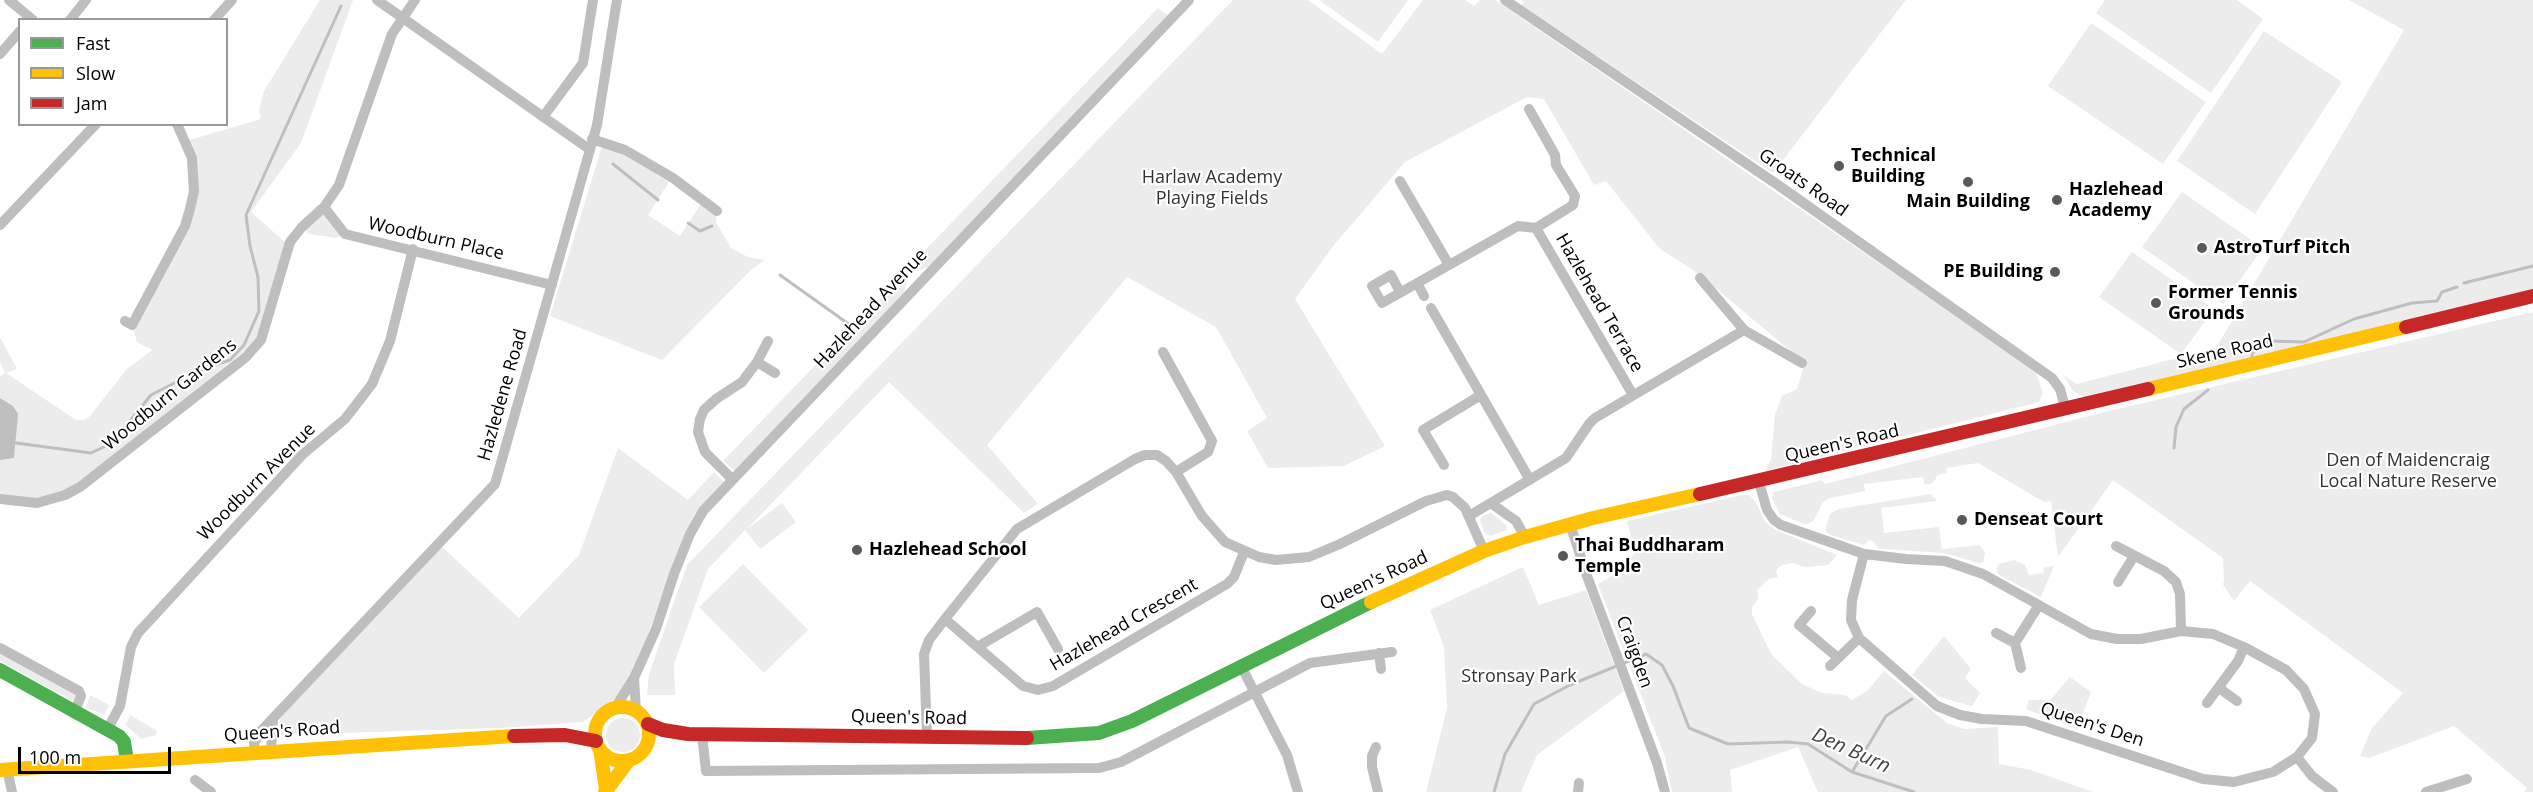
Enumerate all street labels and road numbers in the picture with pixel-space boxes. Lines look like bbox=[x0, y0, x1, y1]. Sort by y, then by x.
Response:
street label: Groats Road bbox=[1754, 144, 1852, 222]
street label: Woodburn Place bbox=[366, 213, 506, 265]
street label: Hazlehead Terrace bbox=[1550, 230, 1648, 376]
street label: Hazlehead Avenue bbox=[810, 245, 932, 373]
street label: Hazledene Road bbox=[474, 327, 532, 463]
street label: Skene Road bbox=[2175, 330, 2275, 374]
street label: Woodburn Gardens bbox=[99, 335, 241, 455]
street label: Woodburn Avenue bbox=[194, 419, 320, 545]
street label: Queen's Road bbox=[1783, 420, 1901, 468]
street label: Queen's Road bbox=[1317, 547, 1431, 615]
street label: Hazlehead Crescent bbox=[1046, 574, 1202, 676]
street label: Craigden bbox=[1611, 613, 1657, 691]
street label: Queen's Den bbox=[2037, 698, 2147, 752]
street label: Queen's Road bbox=[851, 706, 967, 730]
street label: Queen's Road bbox=[223, 717, 341, 747]

